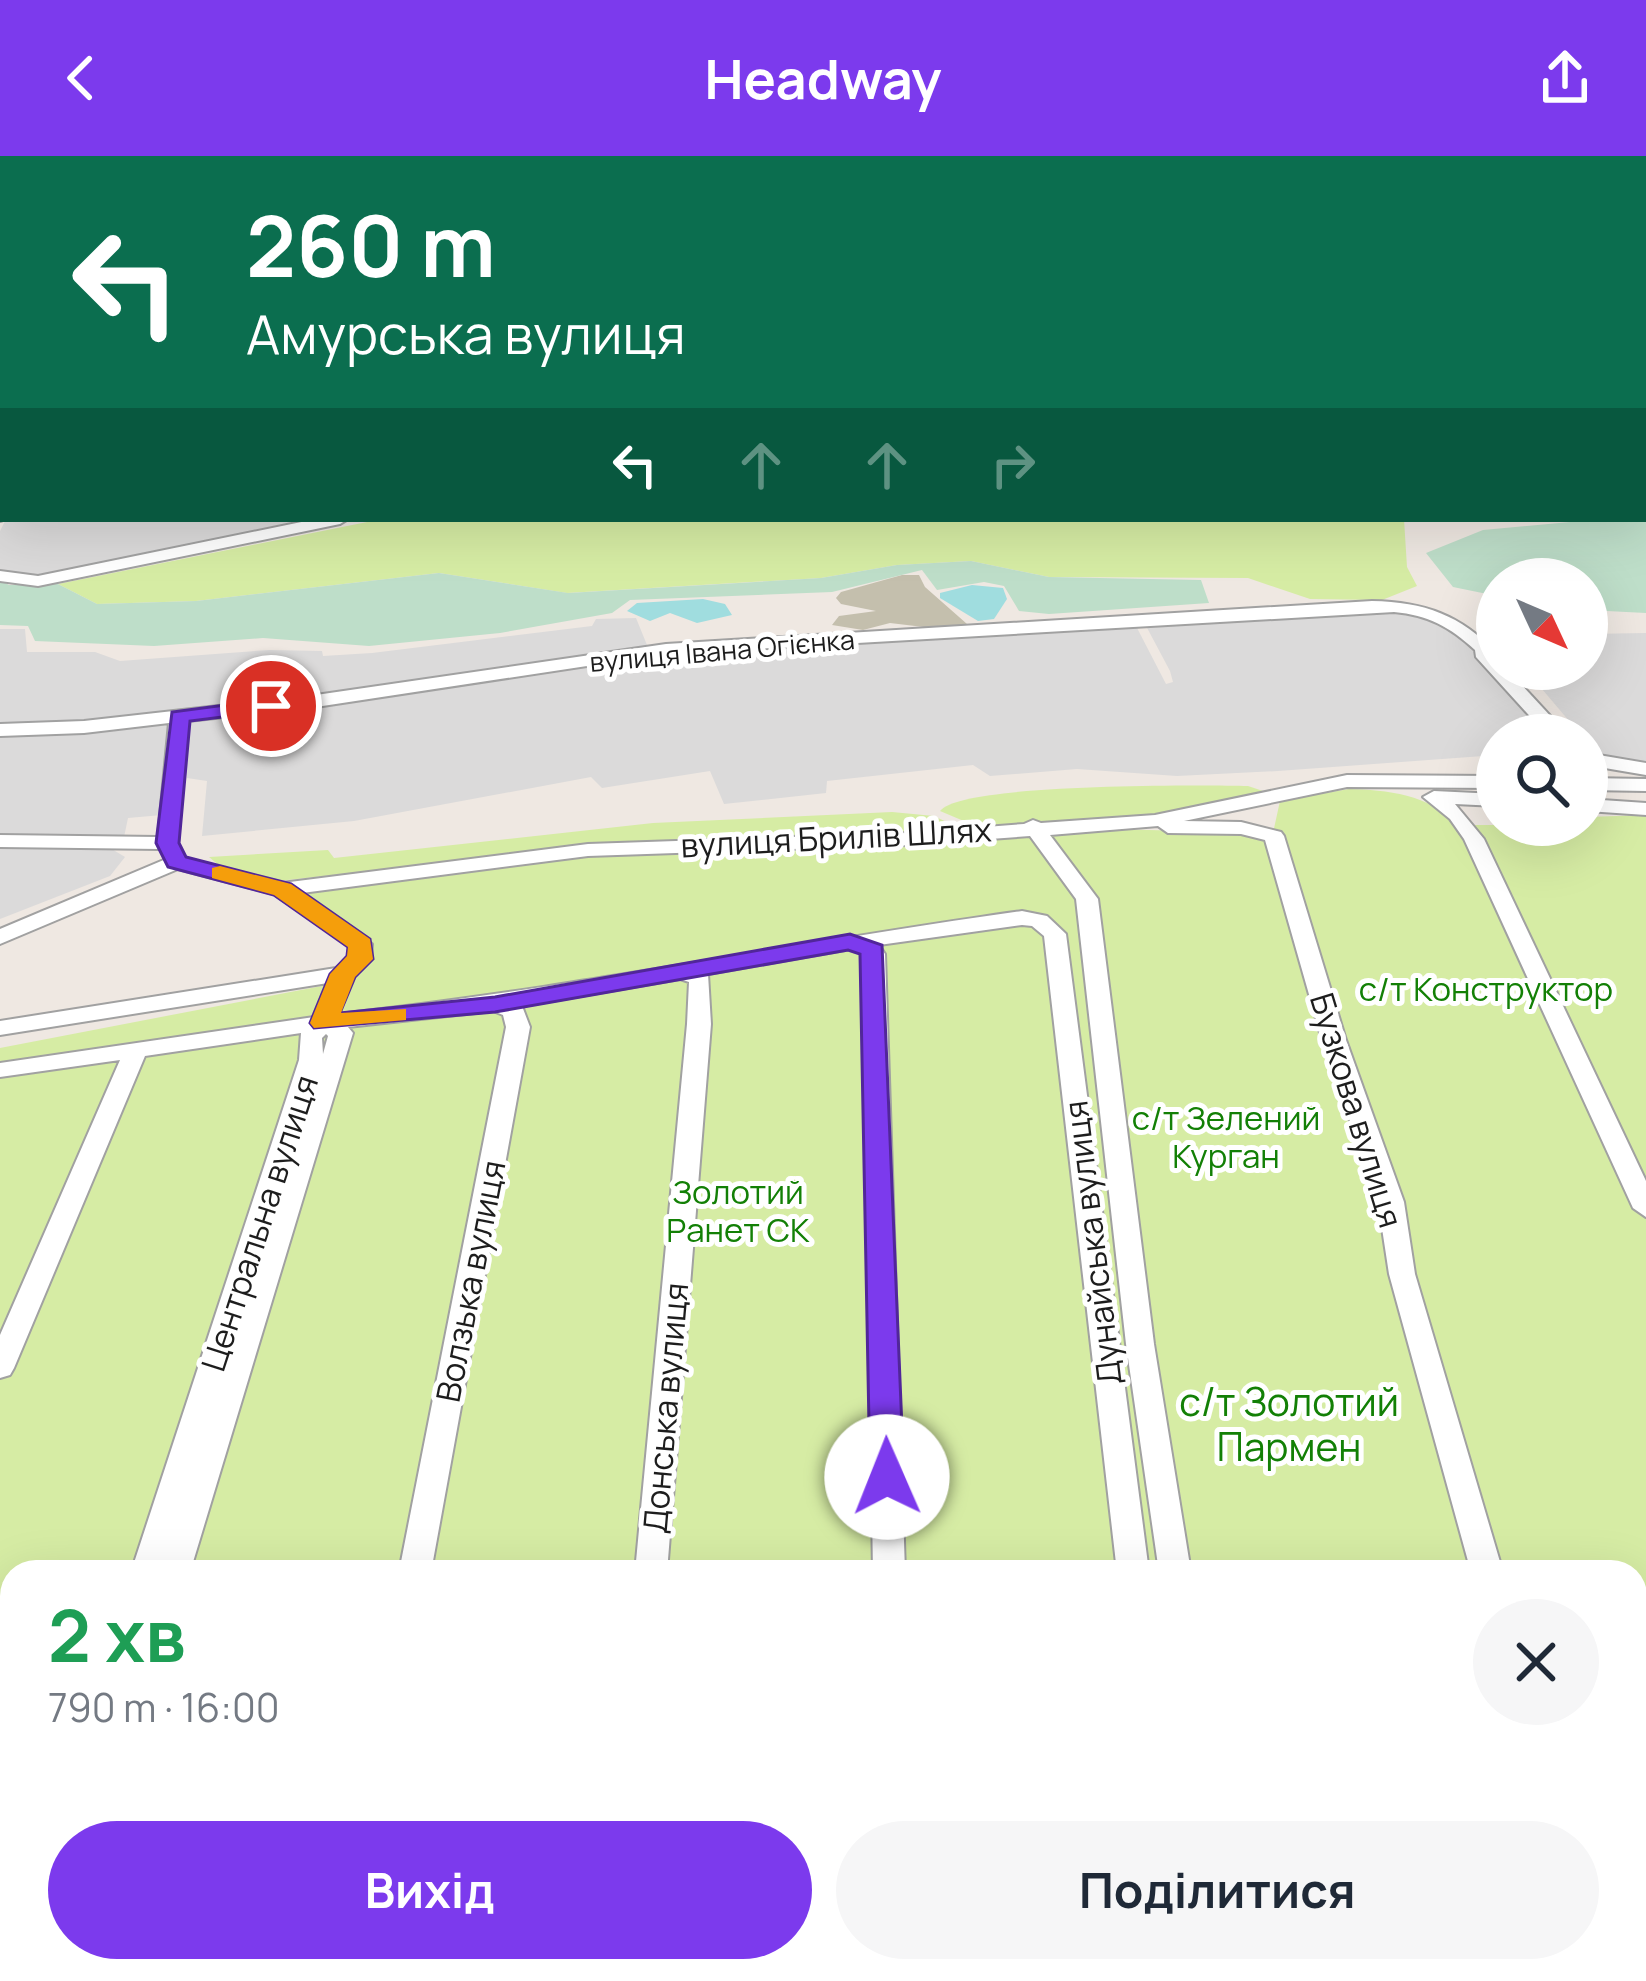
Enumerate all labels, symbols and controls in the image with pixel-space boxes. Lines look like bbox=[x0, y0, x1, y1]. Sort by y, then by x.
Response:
text: Headway bbox=[705, 41, 941, 115]
icon: back bbox=[48, 45, 114, 111]
icon: share bbox=[1532, 45, 1598, 111]
text: 260 m bbox=[246, 187, 496, 302]
icon: left bbox=[48, 204, 204, 360]
text: Амурська вулиця bbox=[246, 296, 686, 370]
icon: left bbox=[602, 432, 668, 498]
icon: ahead bbox=[728, 432, 794, 498]
icon: ahead bbox=[854, 432, 920, 498]
icon: right bbox=[980, 432, 1046, 498]
north arrow bbox=[1476, 558, 1608, 690]
map controls bbox=[1476, 558, 1608, 846]
street label: вулиця Івана Огієнка bbox=[588, 620, 856, 680]
pin bbox=[220, 655, 322, 757]
icon: arrive bbox=[238, 673, 304, 739]
button: search bbox=[1476, 714, 1608, 846]
street label: вулиця Брилів Шлях bbox=[679, 806, 993, 868]
park label: с/т Конструктор bbox=[1359, 966, 1613, 1011]
street label: Бузкова вулиця bbox=[1300, 987, 1414, 1233]
street label: Центральна вулиця bbox=[190, 1069, 328, 1377]
park label: с/т Зелений Курган bbox=[1132, 1095, 1320, 1178]
street label: Дунайська вулиця bbox=[1052, 1098, 1132, 1388]
street label: Волзька вулиця bbox=[425, 1156, 515, 1406]
park label: Золотий Ранет СК bbox=[666, 1169, 810, 1252]
street label: Донська вулиця bbox=[632, 1281, 698, 1535]
park label: с/т Золотий Пармен bbox=[1179, 1374, 1399, 1473]
position arrow bbox=[824, 1414, 950, 1540]
text: 2 хв bbox=[48, 1585, 185, 1684]
button: close bbox=[1473, 1599, 1599, 1725]
text: 790 m · 16:00 bbox=[48, 1680, 280, 1734]
button: Вихід bbox=[48, 1821, 812, 1959]
button: Поділитися bbox=[836, 1821, 1599, 1959]

